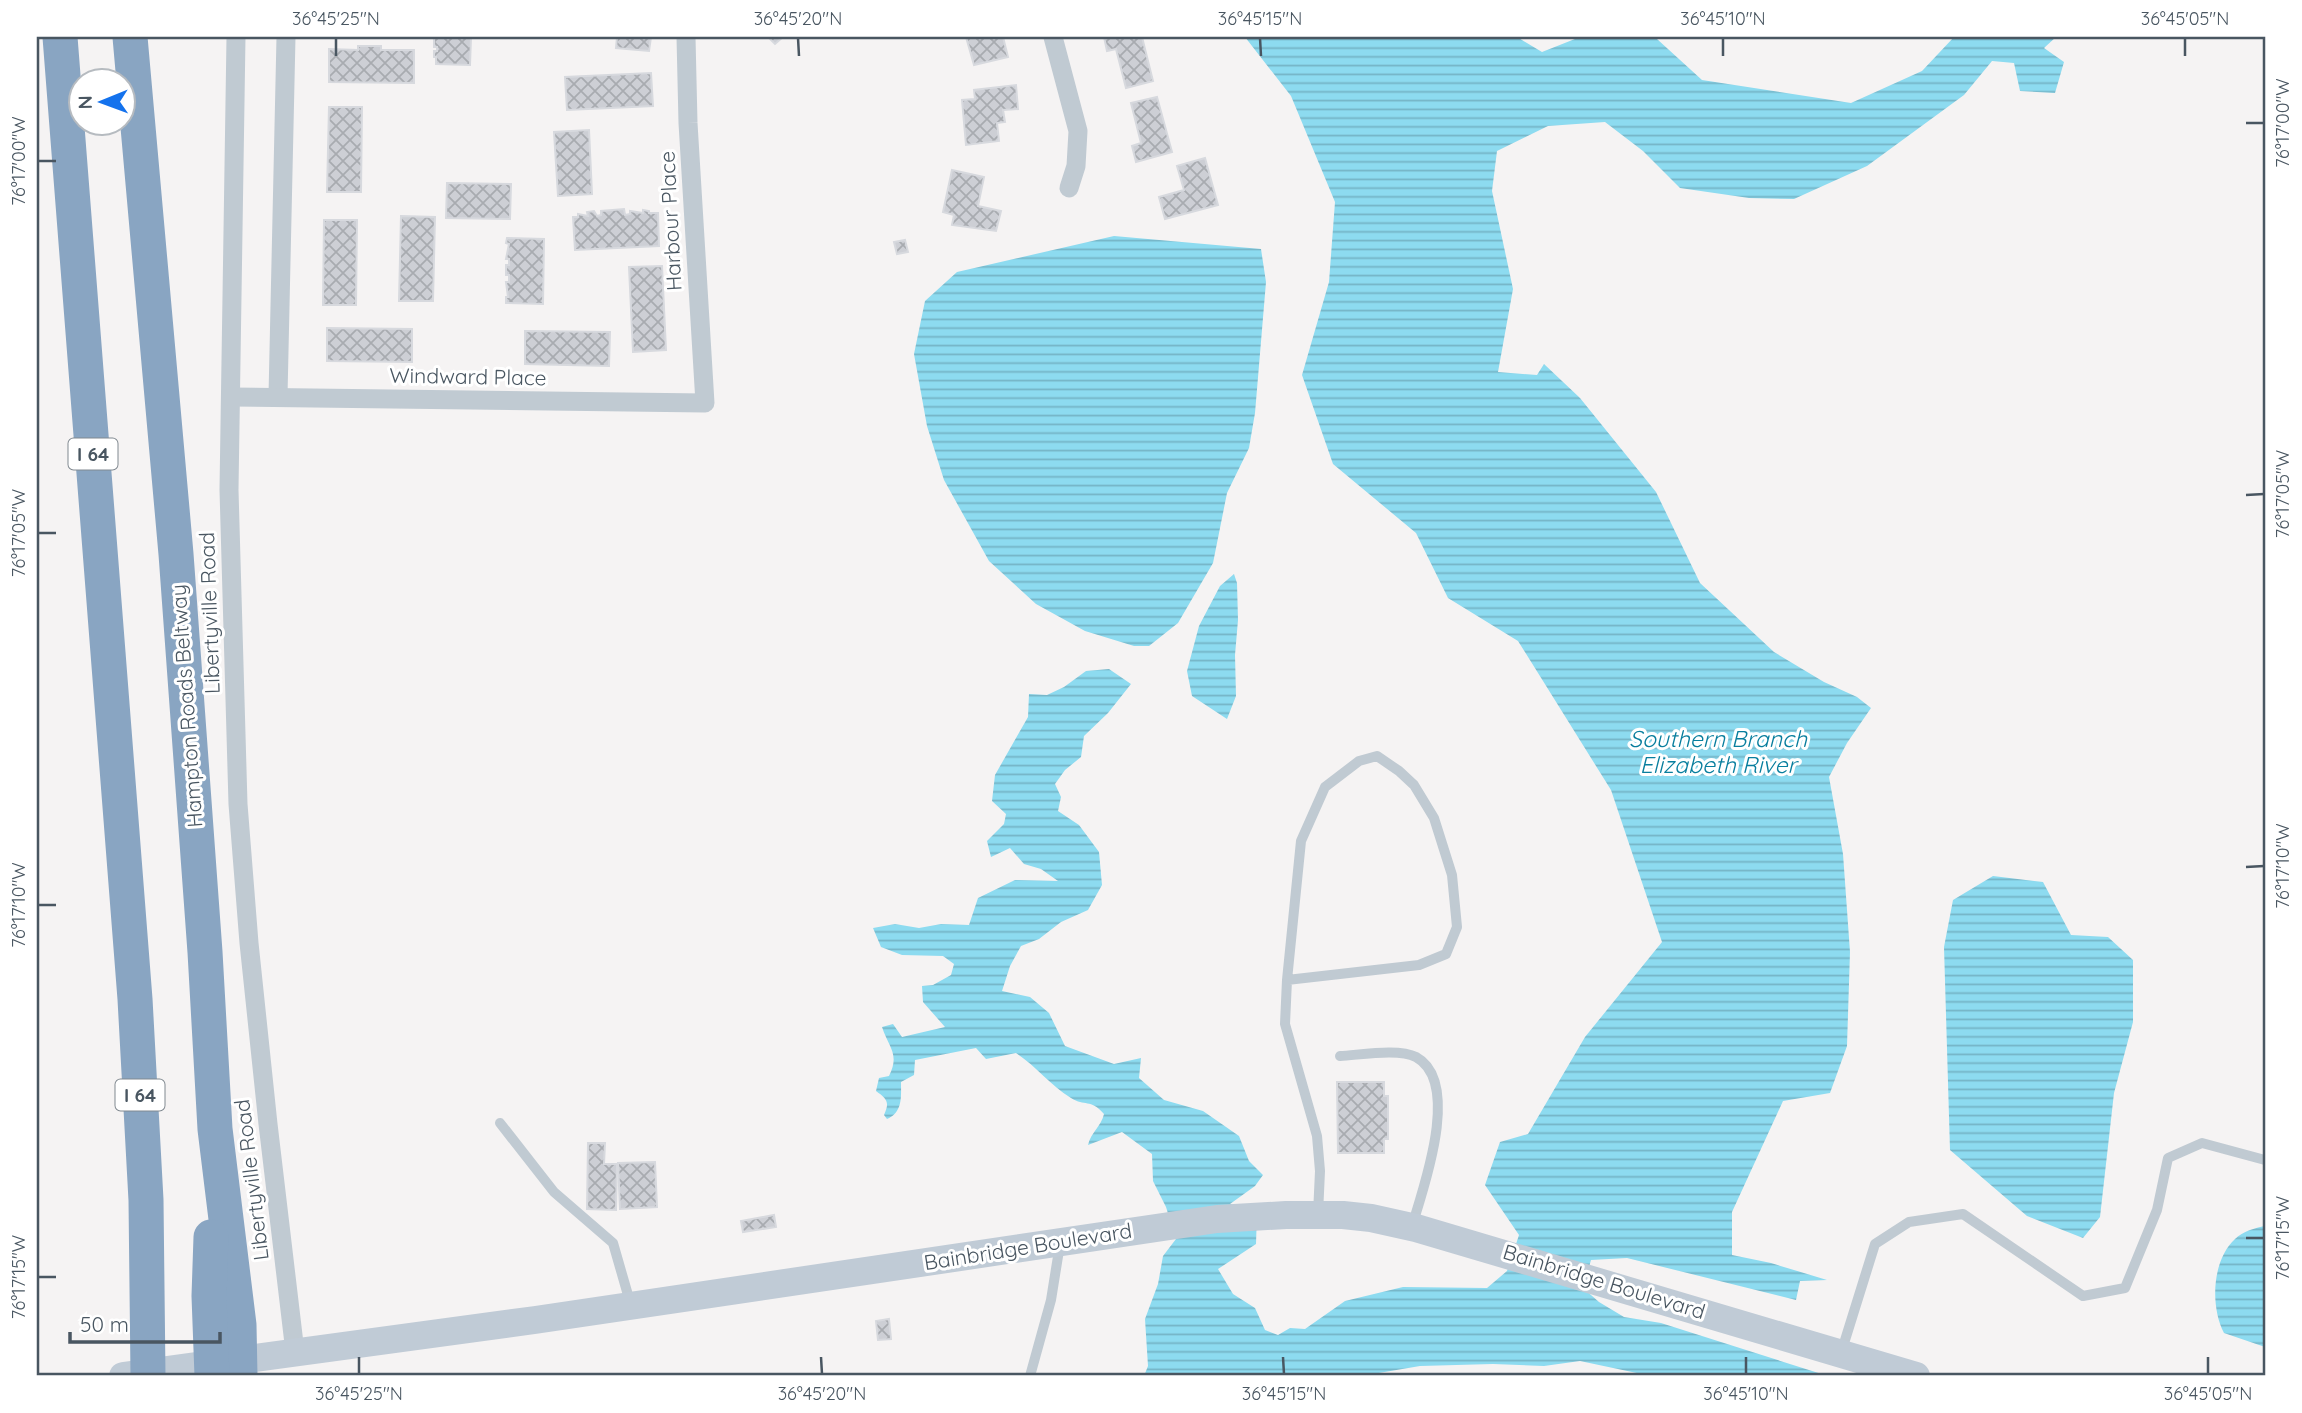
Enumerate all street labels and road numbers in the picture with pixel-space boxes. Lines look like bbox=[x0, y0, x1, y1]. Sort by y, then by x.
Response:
street label: Harbour Place bbox=[653, 150, 687, 292]
street label: Windward Place bbox=[389, 362, 547, 390]
road number: I 64 bbox=[68, 438, 118, 470]
street label: Libertyville Road bbox=[193, 532, 225, 695]
street label: Hampton Roads Beltway bbox=[165, 584, 207, 829]
road number: I 64 bbox=[116, 1079, 164, 1110]
street label: Libertyville Road bbox=[228, 1098, 274, 1262]
street label: Bainbridge Boulevard bbox=[922, 1217, 1134, 1275]
street label: Bainbridge Boulevard bbox=[1500, 1238, 1709, 1324]

